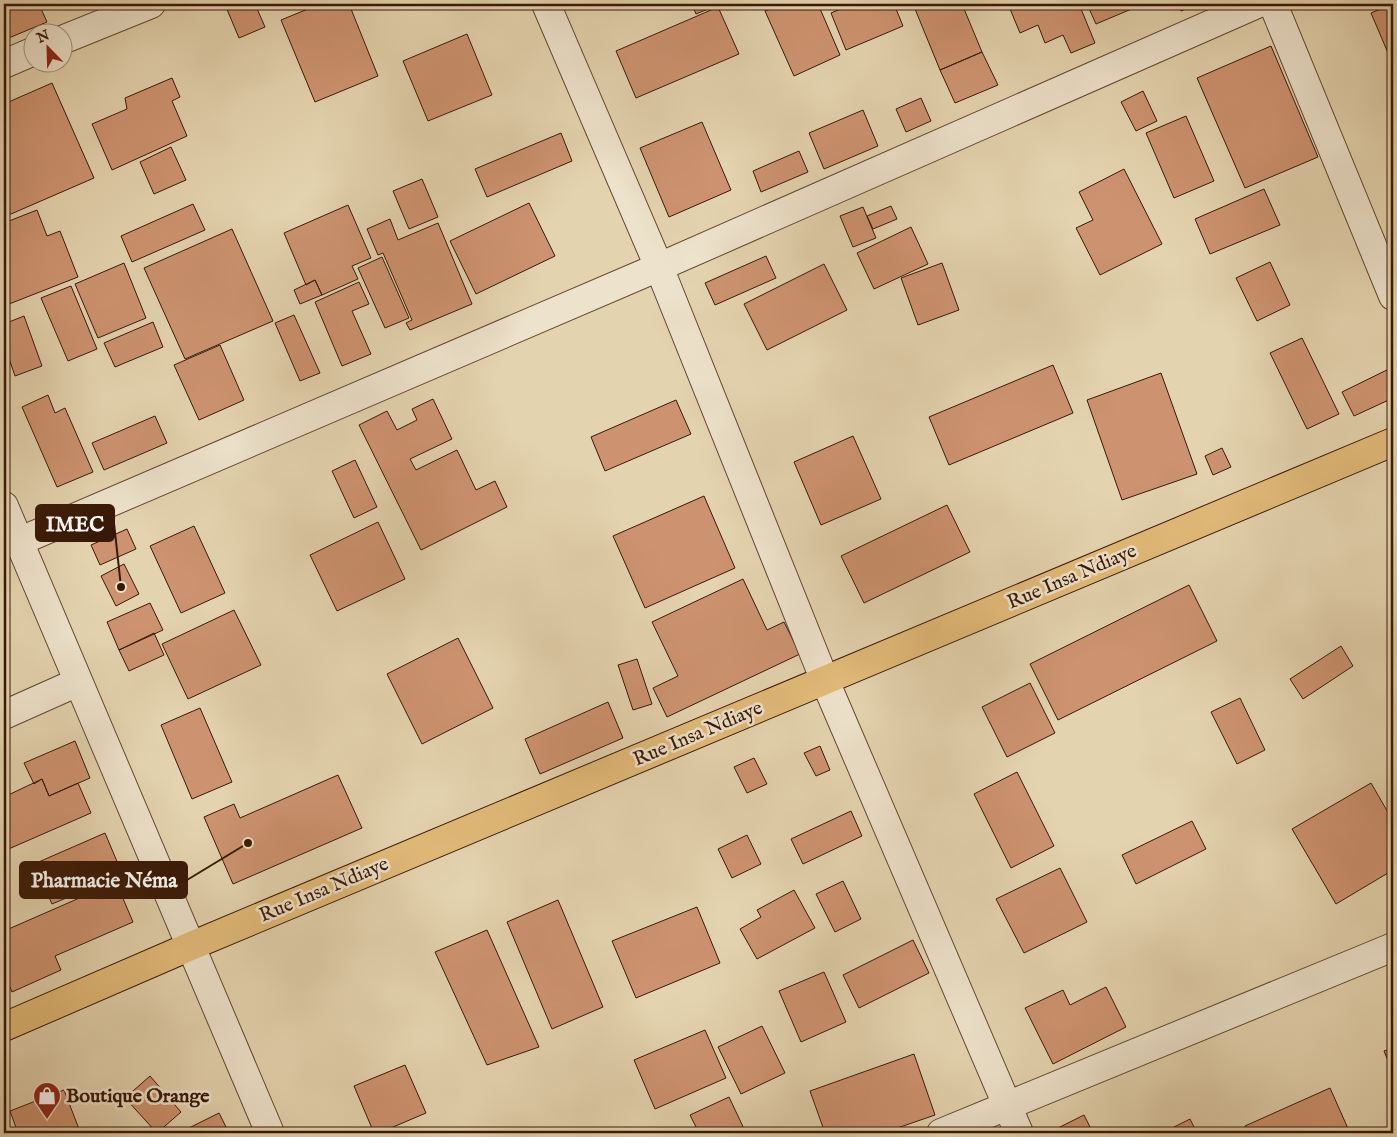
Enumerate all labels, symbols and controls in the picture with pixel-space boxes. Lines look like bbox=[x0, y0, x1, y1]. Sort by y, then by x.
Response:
north arrow bbox=[22, 22, 72, 72]
text: N bbox=[33, 26, 52, 48]
callout: IMEC bbox=[36, 505, 114, 541]
text: IMEC bbox=[46, 512, 104, 539]
street label: Rue Insa Ndiaye bbox=[1003, 538, 1141, 616]
street label: Rue Insa Ndiaye bbox=[629, 695, 767, 773]
street label: Rue Insa Ndiaye bbox=[255, 851, 393, 929]
callout: Pharmacie Néma bbox=[20, 862, 187, 898]
text: Pharmacie Néma bbox=[31, 868, 178, 895]
shop icon: Boutique Orange bbox=[32, 1081, 62, 1120]
place label: Boutique Orange bbox=[66, 1084, 210, 1109]

